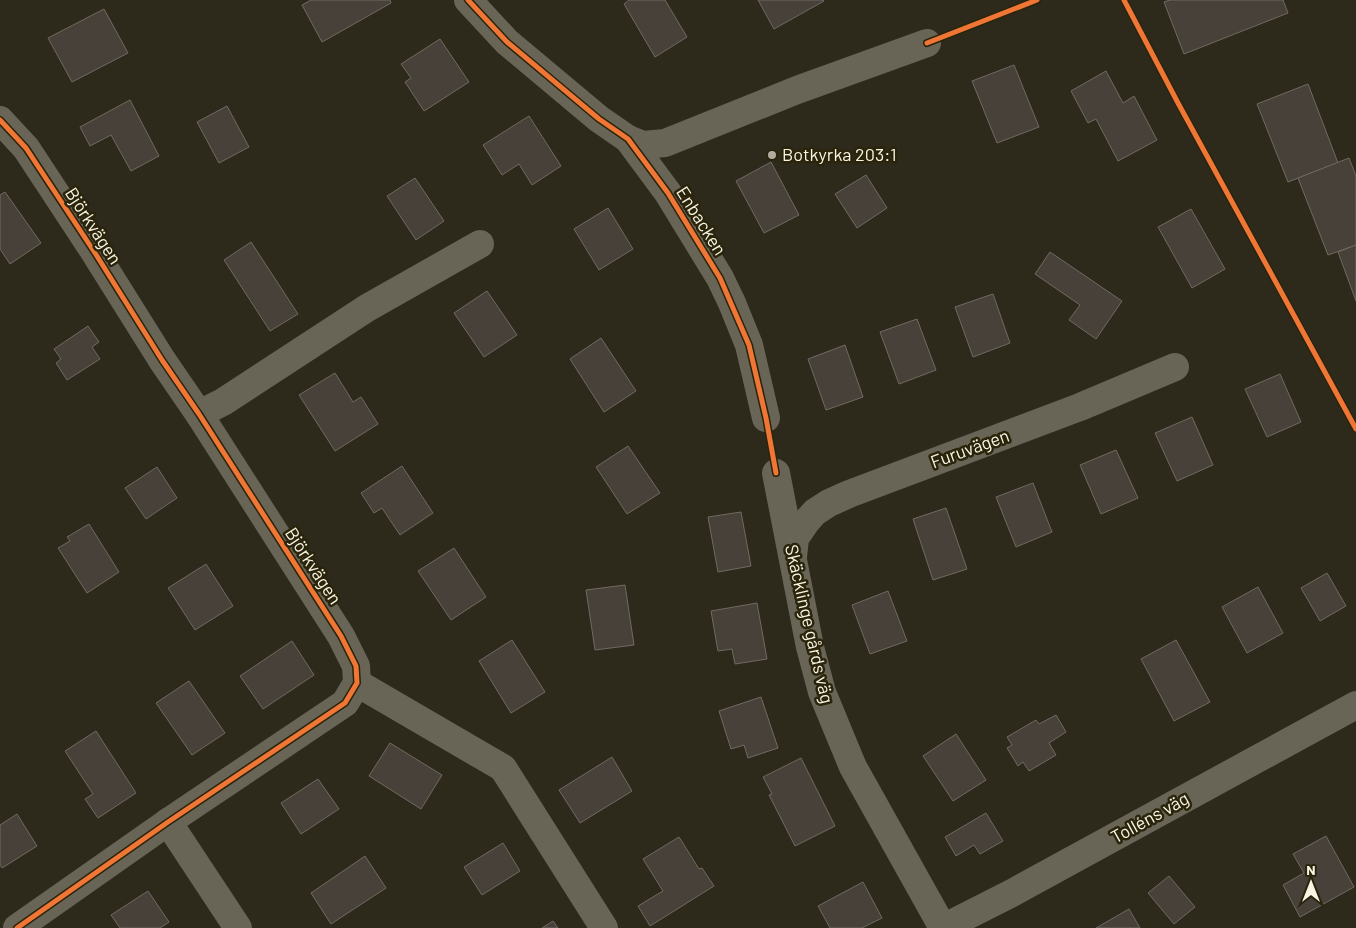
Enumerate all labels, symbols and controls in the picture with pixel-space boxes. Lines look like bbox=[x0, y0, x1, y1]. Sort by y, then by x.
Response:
place label: Botkyrka 203:1 bbox=[782, 143, 897, 165]
marker: Botkyrka 203:1 bbox=[766, 149, 778, 161]
street label: Enbacken bbox=[672, 182, 732, 259]
street label: Björkvägen bbox=[61, 183, 127, 268]
street label: Furuvägen bbox=[927, 424, 1012, 472]
street label: Björkvägen bbox=[281, 523, 347, 608]
street label: Skäcklinge gårds väg bbox=[781, 542, 839, 705]
street label: Tolléns väg bbox=[1107, 787, 1192, 848]
north arrow bbox=[1286, 858, 1336, 908]
text: N bbox=[1306, 861, 1316, 878]

